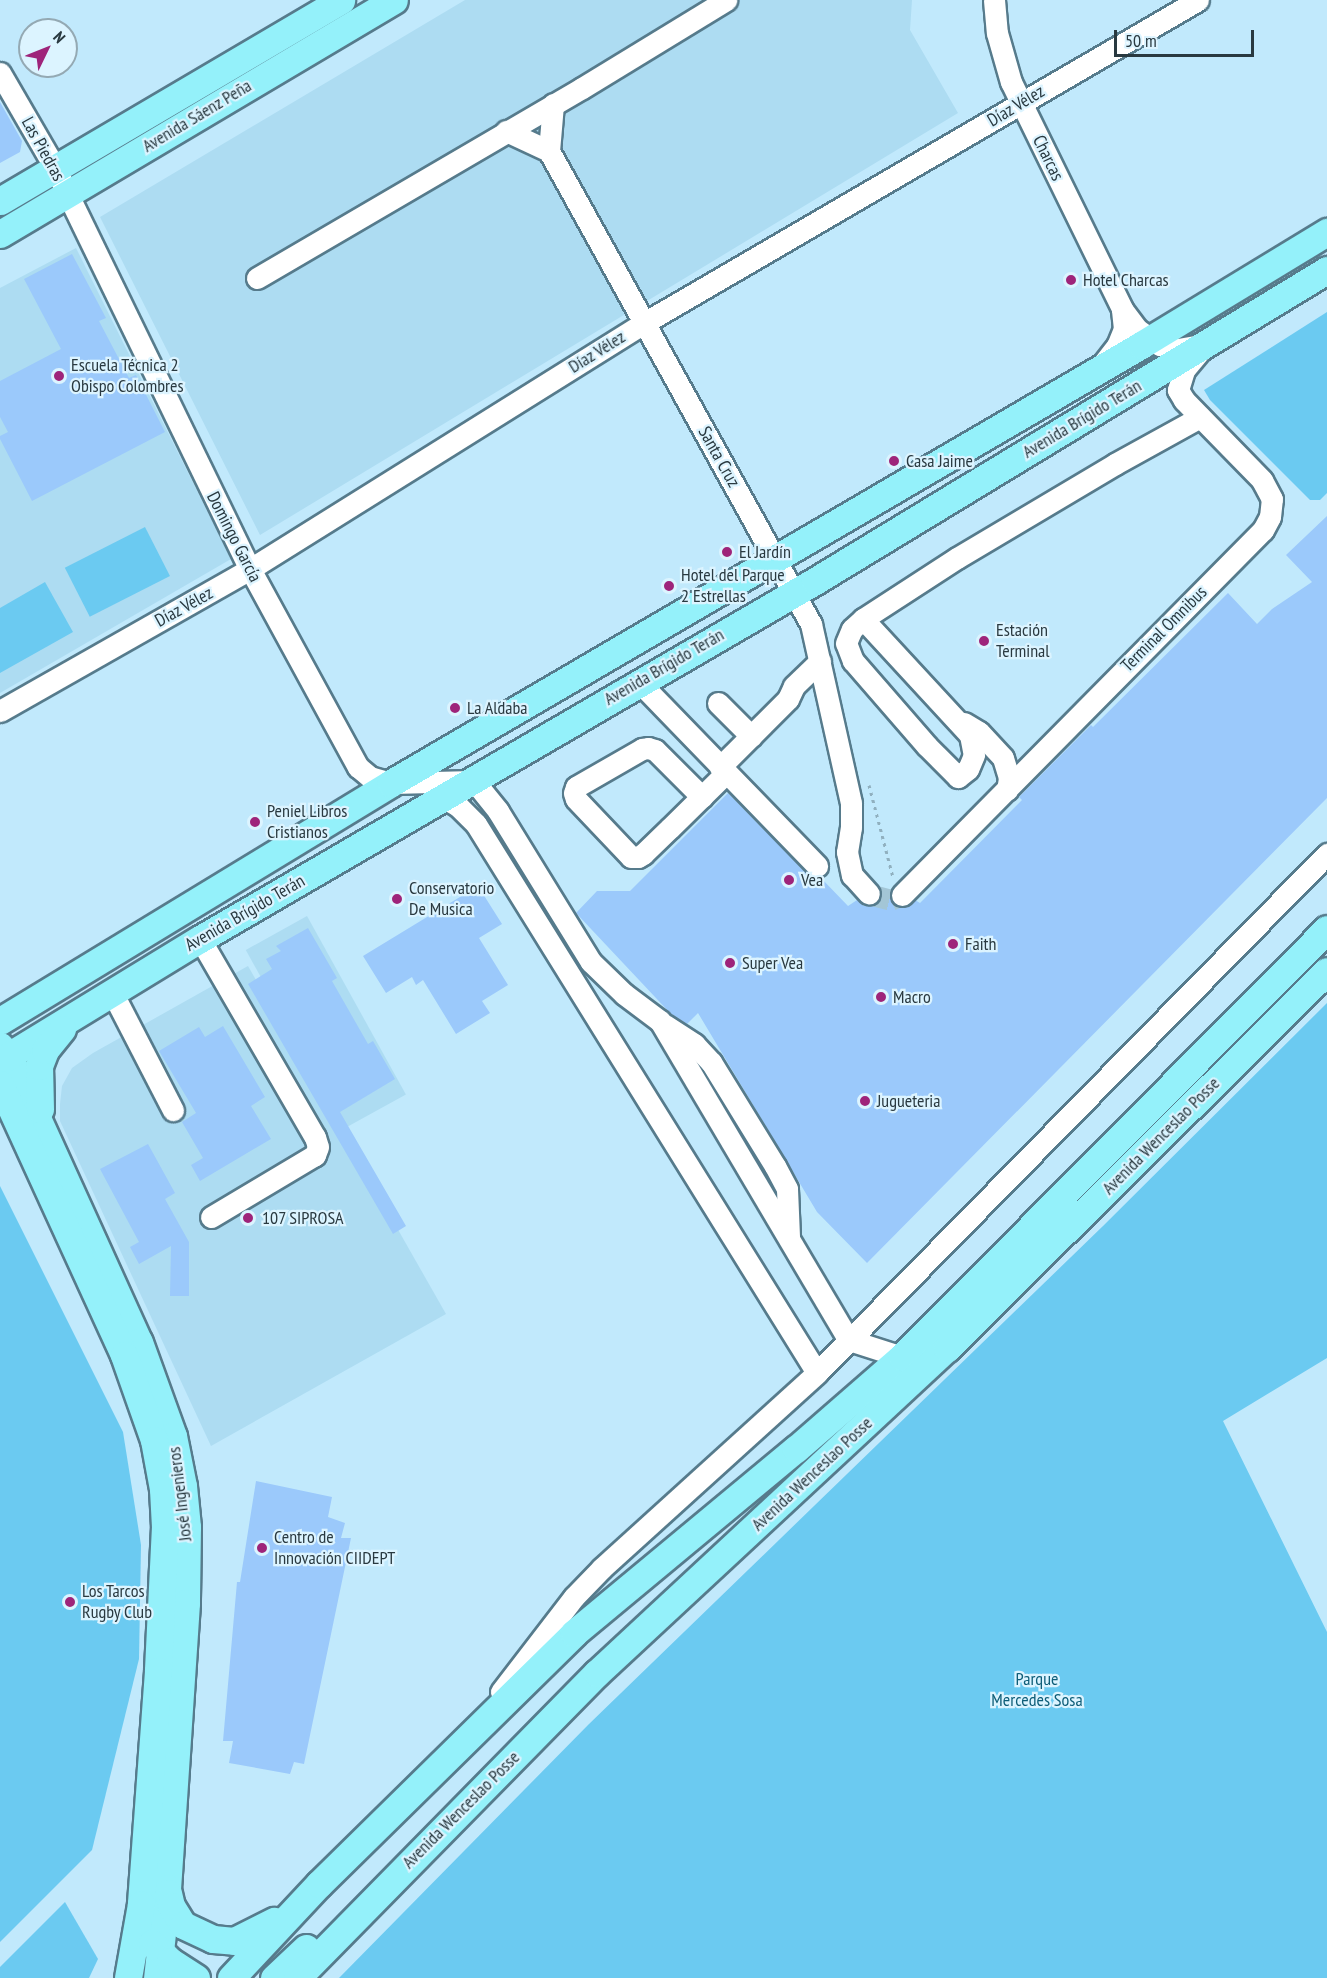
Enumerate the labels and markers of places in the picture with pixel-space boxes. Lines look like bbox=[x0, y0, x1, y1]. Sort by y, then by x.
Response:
place label: Hotel Charcas bbox=[1083, 269, 1169, 291]
marker: Hotel Charcas bbox=[1064, 273, 1078, 287]
place label: Escuela Técnica 2 Obispo Colombres bbox=[71, 355, 184, 398]
marker: Escuela Técnica 2 Obispo Colombres bbox=[52, 369, 66, 383]
place label: Casa Jaime bbox=[906, 450, 973, 472]
marker: Casa Jaime bbox=[887, 454, 901, 468]
place label: El Jardín bbox=[739, 541, 791, 563]
marker: El Jardín bbox=[720, 545, 734, 559]
place label: Hotel del Parque 2 Estrellas bbox=[681, 565, 785, 608]
marker: Hotel del Parque 2 Estrellas bbox=[662, 579, 676, 593]
place label: Estación Terminal bbox=[996, 620, 1049, 662]
marker: Estación Terminal bbox=[977, 634, 991, 648]
place label: La Aldaba bbox=[467, 697, 528, 719]
marker: La Aldaba bbox=[448, 701, 462, 715]
place label: Peniel Libros Cristianos bbox=[267, 801, 347, 844]
marker: Peniel Libros Cristianos bbox=[248, 815, 262, 829]
place label: Vea bbox=[801, 869, 823, 891]
marker: Vea bbox=[782, 873, 796, 887]
place label: Conservatorio De Musica bbox=[409, 878, 494, 920]
marker: Conservatorio De Musica bbox=[390, 892, 404, 906]
place label: Faith bbox=[965, 933, 996, 955]
marker: Faith bbox=[946, 937, 960, 951]
place label: Super Vea bbox=[742, 952, 804, 974]
marker: Super Vea bbox=[723, 956, 737, 970]
place label: Macro bbox=[893, 986, 931, 1008]
marker: Macro bbox=[874, 990, 888, 1004]
place label: Jugueteria bbox=[877, 1090, 940, 1112]
marker: Jugueteria bbox=[858, 1094, 872, 1108]
place label: 107 SIPROSA bbox=[262, 1207, 344, 1229]
marker: 107 SIPROSA bbox=[239, 1209, 257, 1227]
place label: Centro de Innovación CIIDEPT bbox=[274, 1527, 395, 1570]
marker: Centro de Innovación CIIDEPT bbox=[255, 1541, 269, 1555]
place label: Los Tarcos Rugby Club bbox=[82, 1581, 153, 1624]
marker: Los Tarcos Rugby Club bbox=[63, 1595, 77, 1609]

